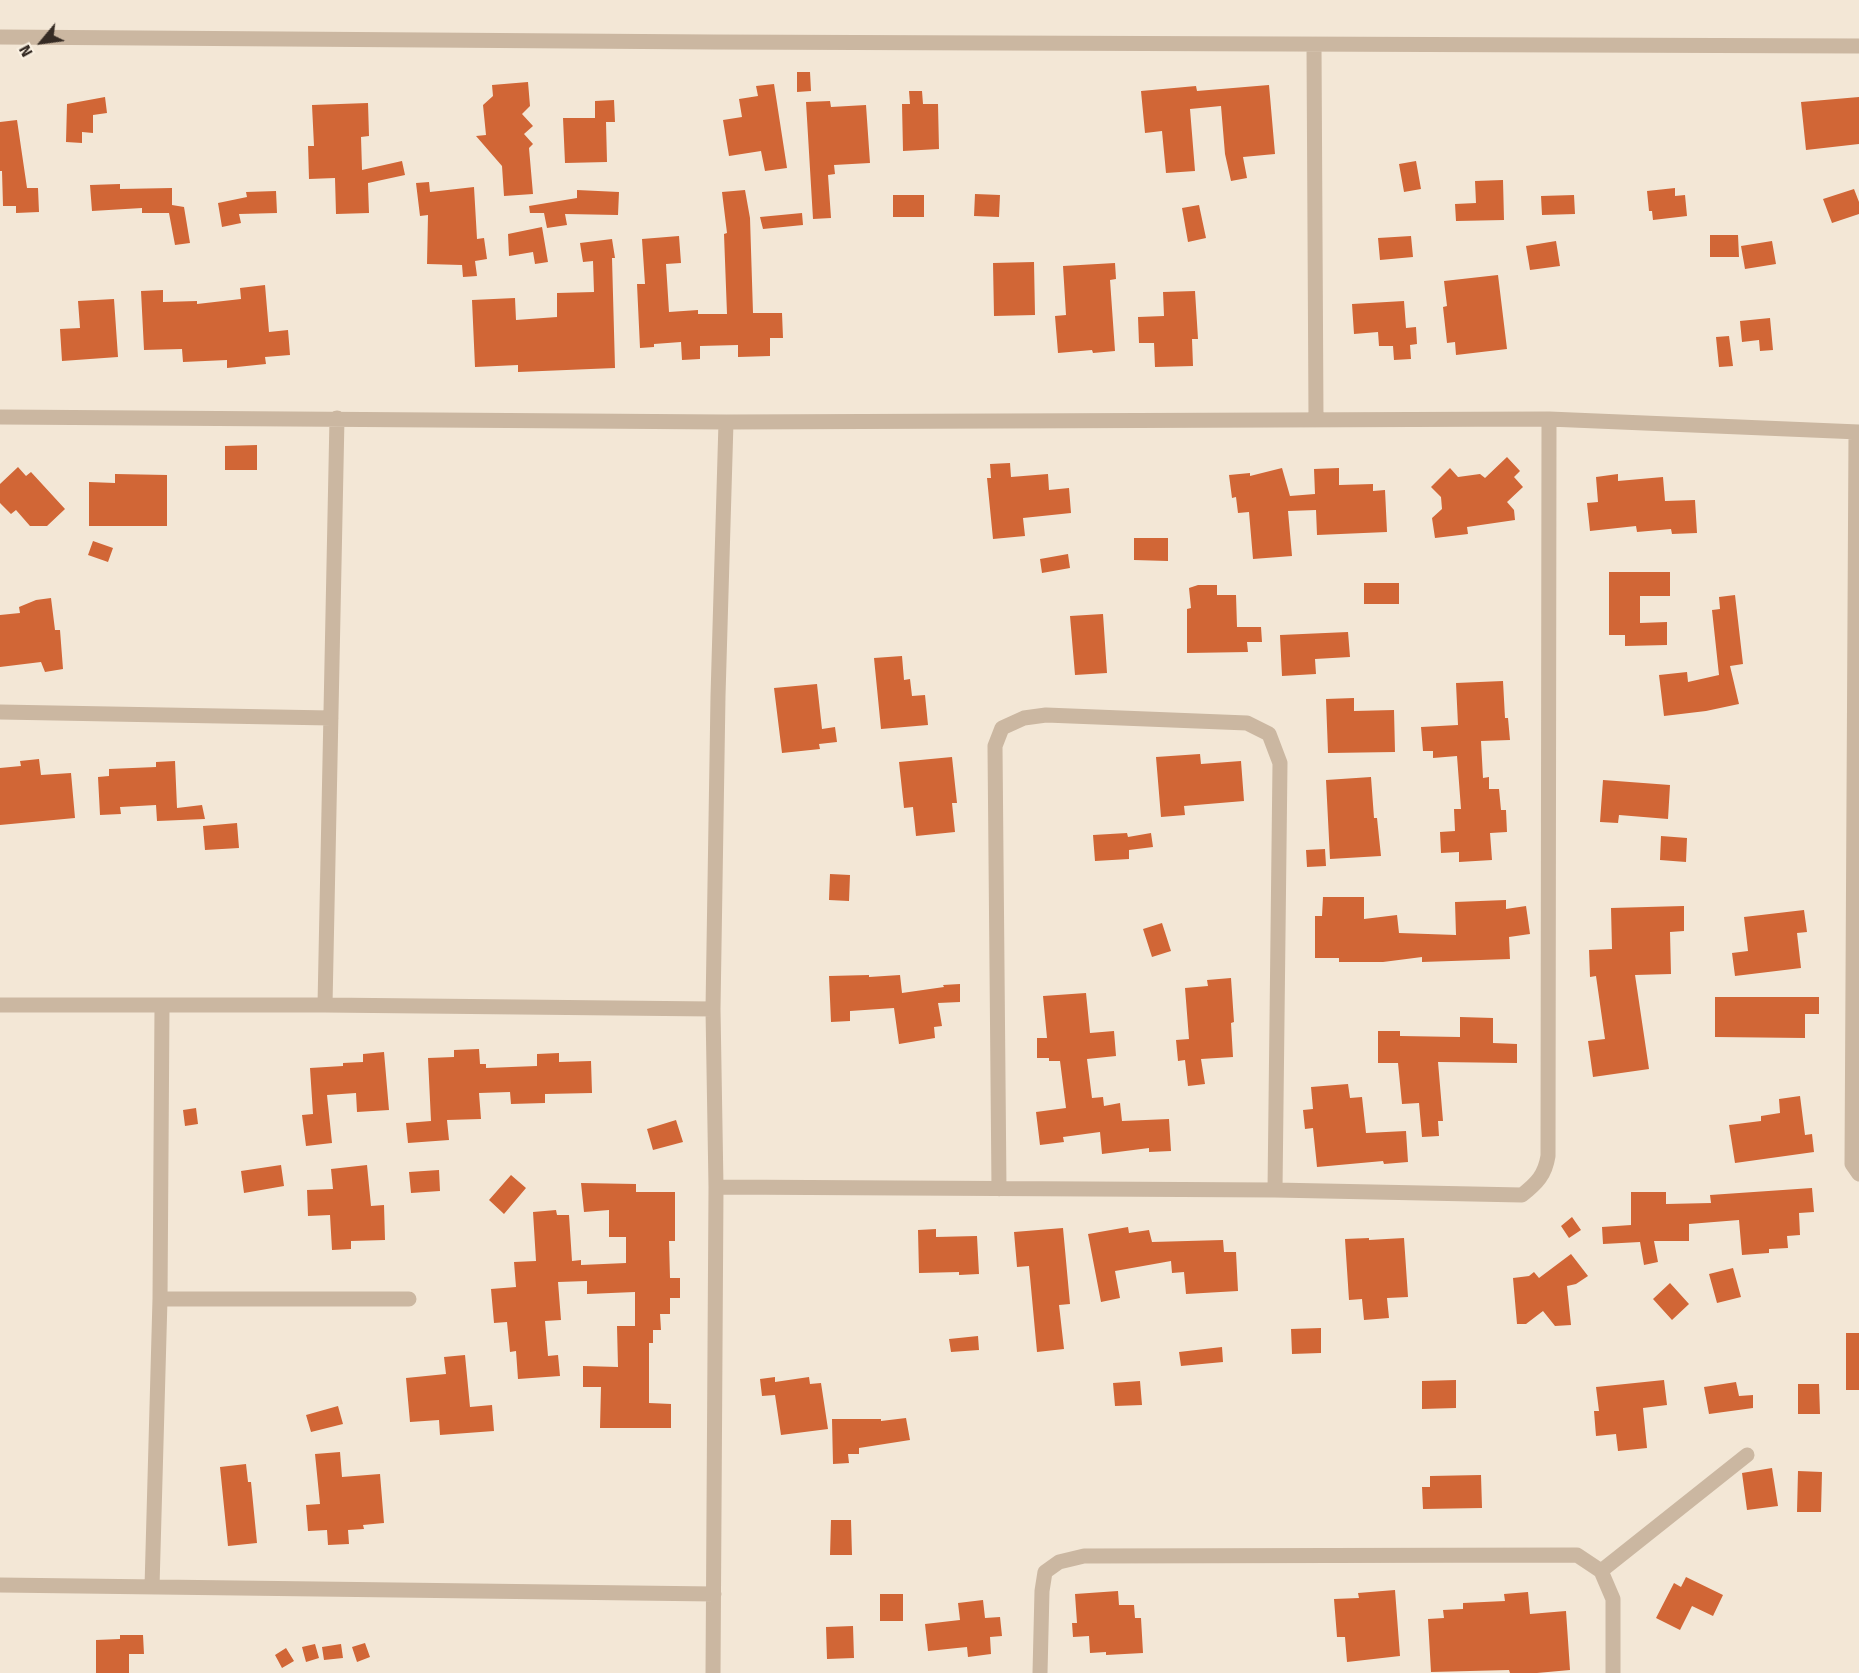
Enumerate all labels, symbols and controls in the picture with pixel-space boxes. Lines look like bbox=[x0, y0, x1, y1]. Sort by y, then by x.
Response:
north arrow bbox=[12, 12, 72, 72]
text: N bbox=[15, 42, 37, 60]

